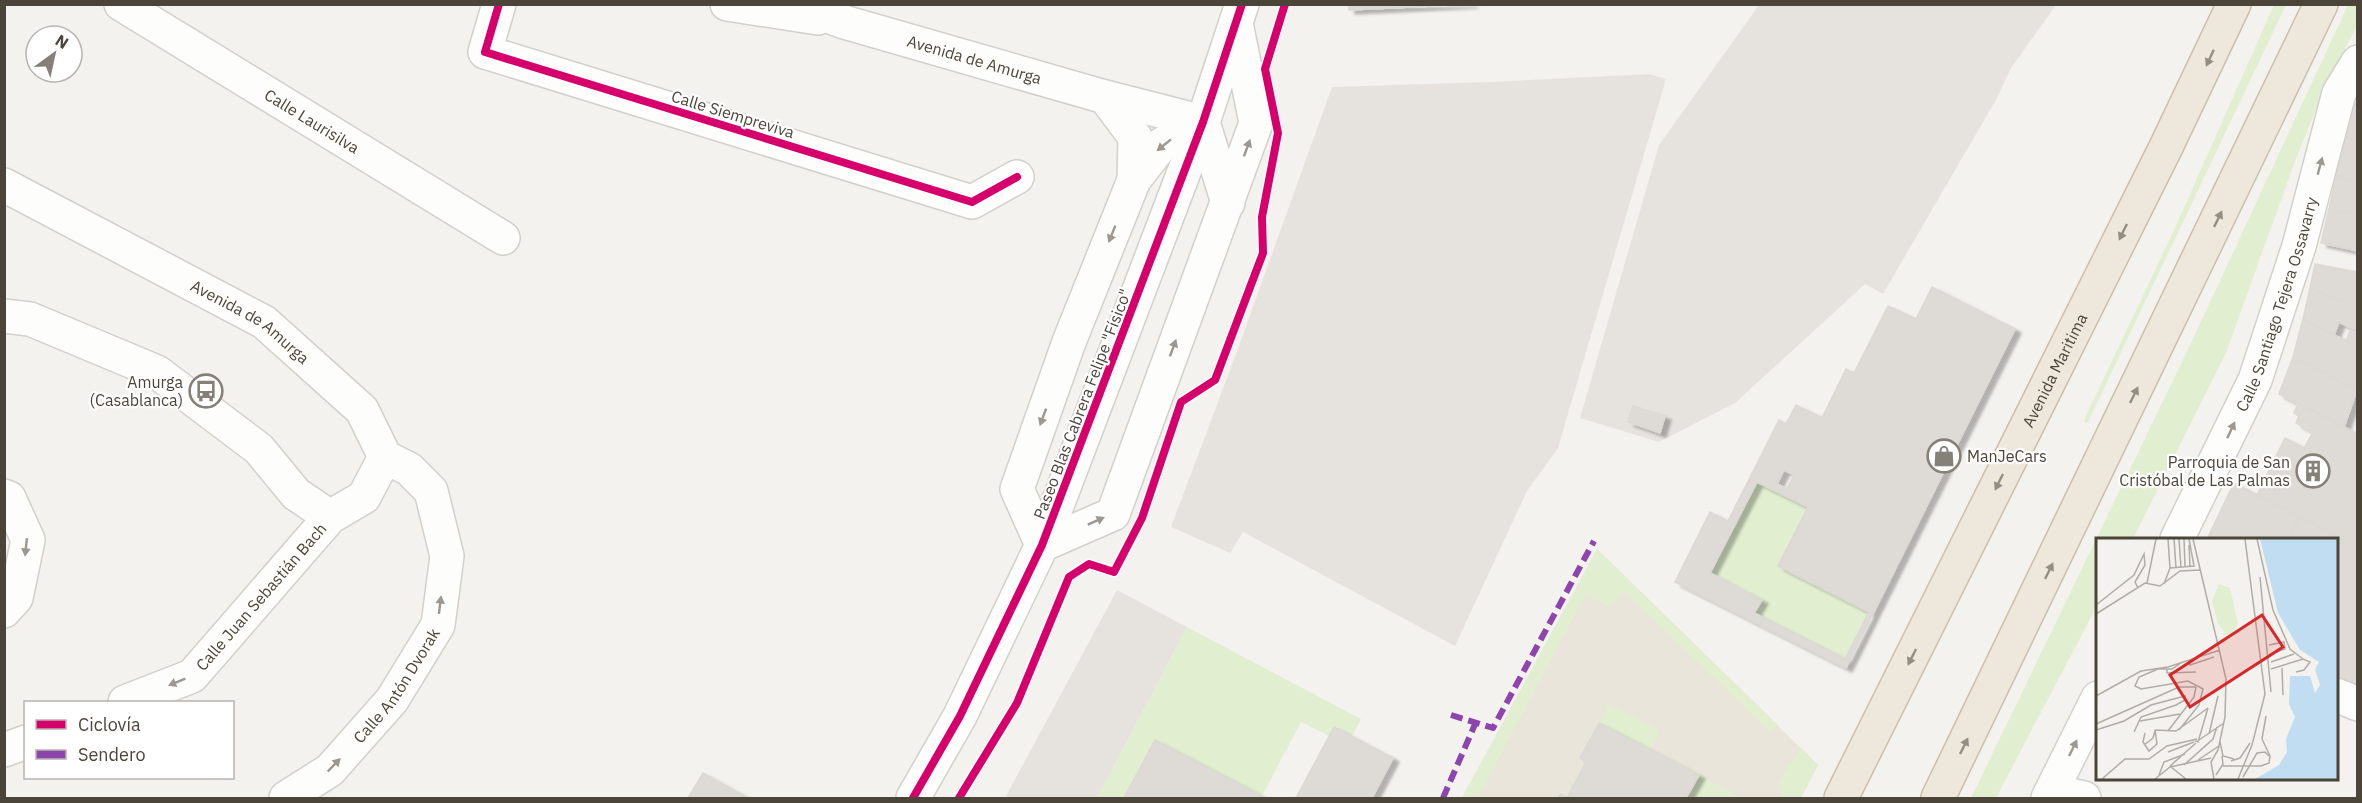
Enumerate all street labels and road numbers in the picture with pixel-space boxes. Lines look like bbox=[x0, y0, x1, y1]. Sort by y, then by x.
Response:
street label: Avenida de Amurga bbox=[905, 31, 1044, 88]
street label: Calle Laurisilva bbox=[261, 84, 363, 158]
street label: Calle Siempreviva bbox=[669, 86, 797, 142]
street label: Calle Santiago Tejera Ossavarry bbox=[2231, 195, 2321, 415]
street label: Avenida de Amurga bbox=[187, 275, 314, 368]
street label: Paseo Blas Cabrera Felipe "Físico" bbox=[1029, 286, 1135, 522]
street label: Avenida Maritima bbox=[2018, 310, 2092, 431]
street label: Calle Juan Sebastián Bach bbox=[191, 519, 330, 675]
street label: Calle Antón Dvorak bbox=[349, 624, 444, 747]

